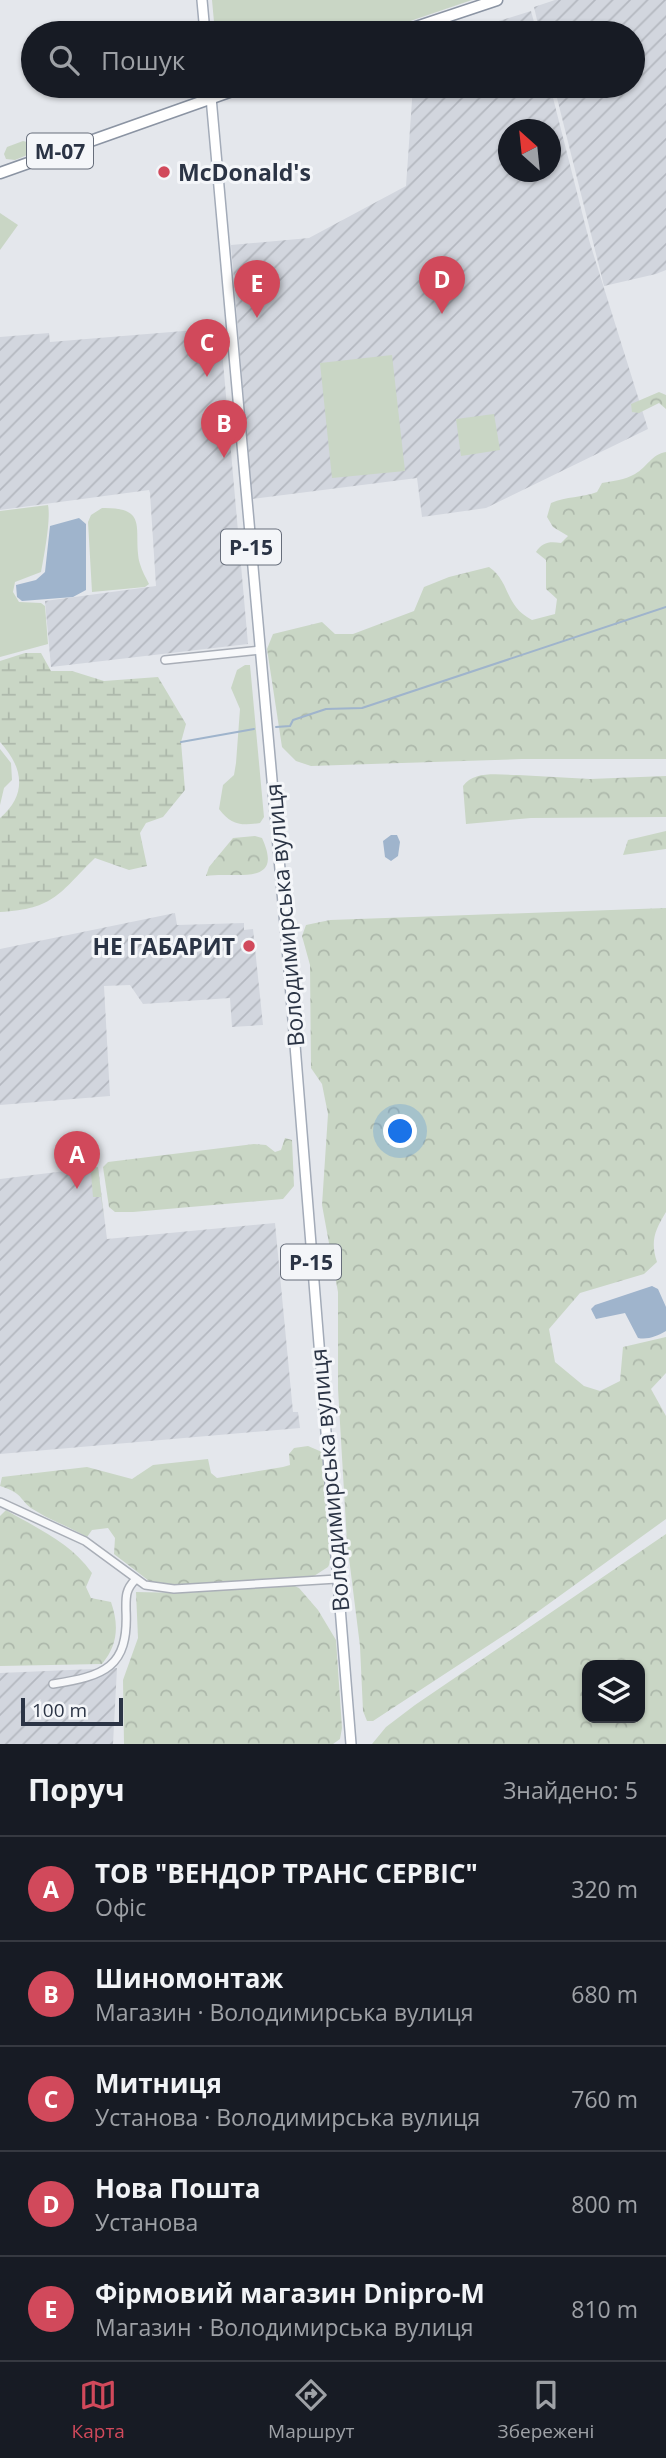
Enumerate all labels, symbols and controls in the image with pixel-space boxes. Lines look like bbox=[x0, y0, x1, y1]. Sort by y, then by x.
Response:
search box bbox=[21, 21, 645, 98]
icon: search bbox=[45, 41, 83, 79]
text: Пошук bbox=[101, 42, 185, 78]
north arrow bbox=[498, 119, 561, 182]
road number: М-07 bbox=[27, 134, 93, 168]
place label: McDonald's bbox=[178, 156, 311, 188]
marker: McDonald's bbox=[156, 164, 172, 180]
pin: D bbox=[419, 256, 465, 314]
pin: E bbox=[234, 260, 280, 318]
pin: C bbox=[184, 319, 230, 377]
pin: B bbox=[201, 400, 247, 458]
road number: Р-15 bbox=[221, 530, 281, 564]
street label: Володимирська вулиця bbox=[257, 782, 311, 1048]
place label: НЕ ГАБАРИТ bbox=[93, 930, 235, 962]
marker: НЕ ГАБАРИТ bbox=[241, 938, 257, 954]
your location bbox=[383, 1114, 417, 1148]
pin: A bbox=[54, 1131, 100, 1189]
road number: Р-15 bbox=[281, 1244, 341, 1280]
street label: Володимирська вулиця bbox=[302, 1347, 356, 1613]
map controls bbox=[582, 1660, 645, 1723]
button: layers bbox=[582, 1660, 645, 1723]
scale bar bbox=[21, 1695, 122, 1727]
text: 100 m bbox=[32, 1697, 87, 1723]
text: Поруч bbox=[28, 1769, 125, 1810]
text: Знайдено: 5 bbox=[503, 1774, 638, 1806]
text: ТОВ "ВЕНДОР ТРАНС СЕРВІС" bbox=[95, 1855, 478, 1891]
text: A bbox=[43, 1873, 59, 1905]
text: 320 m bbox=[571, 1873, 638, 1905]
text: Офіс bbox=[95, 1891, 146, 1923]
text: Шиномонтаж bbox=[95, 1960, 283, 1996]
text: B bbox=[43, 1978, 59, 2010]
text: 680 m bbox=[571, 1978, 638, 2010]
text: Магазин · Володимирська вулиця bbox=[95, 1996, 473, 2028]
text: Митниця bbox=[95, 2065, 222, 2101]
text: C bbox=[44, 2083, 58, 2115]
text: 760 m bbox=[571, 2083, 638, 2115]
text: Установа · Володимирська вулиця bbox=[95, 2101, 480, 2133]
text: Нова Пошта bbox=[95, 2170, 261, 2206]
text: D bbox=[42, 2188, 60, 2220]
text: 800 m bbox=[571, 2188, 638, 2220]
text: Установа bbox=[95, 2206, 198, 2238]
text: Фірмовий магазин Dnipro-M bbox=[95, 2275, 485, 2311]
text: E bbox=[45, 2293, 57, 2325]
text: 810 m bbox=[571, 2293, 638, 2325]
text: Магазин · Володимирська вулиця bbox=[95, 2311, 473, 2343]
tab: Карта bbox=[72, 2376, 125, 2444]
tab: Маршрут bbox=[268, 2376, 354, 2444]
tab: Збережені bbox=[498, 2376, 594, 2444]

